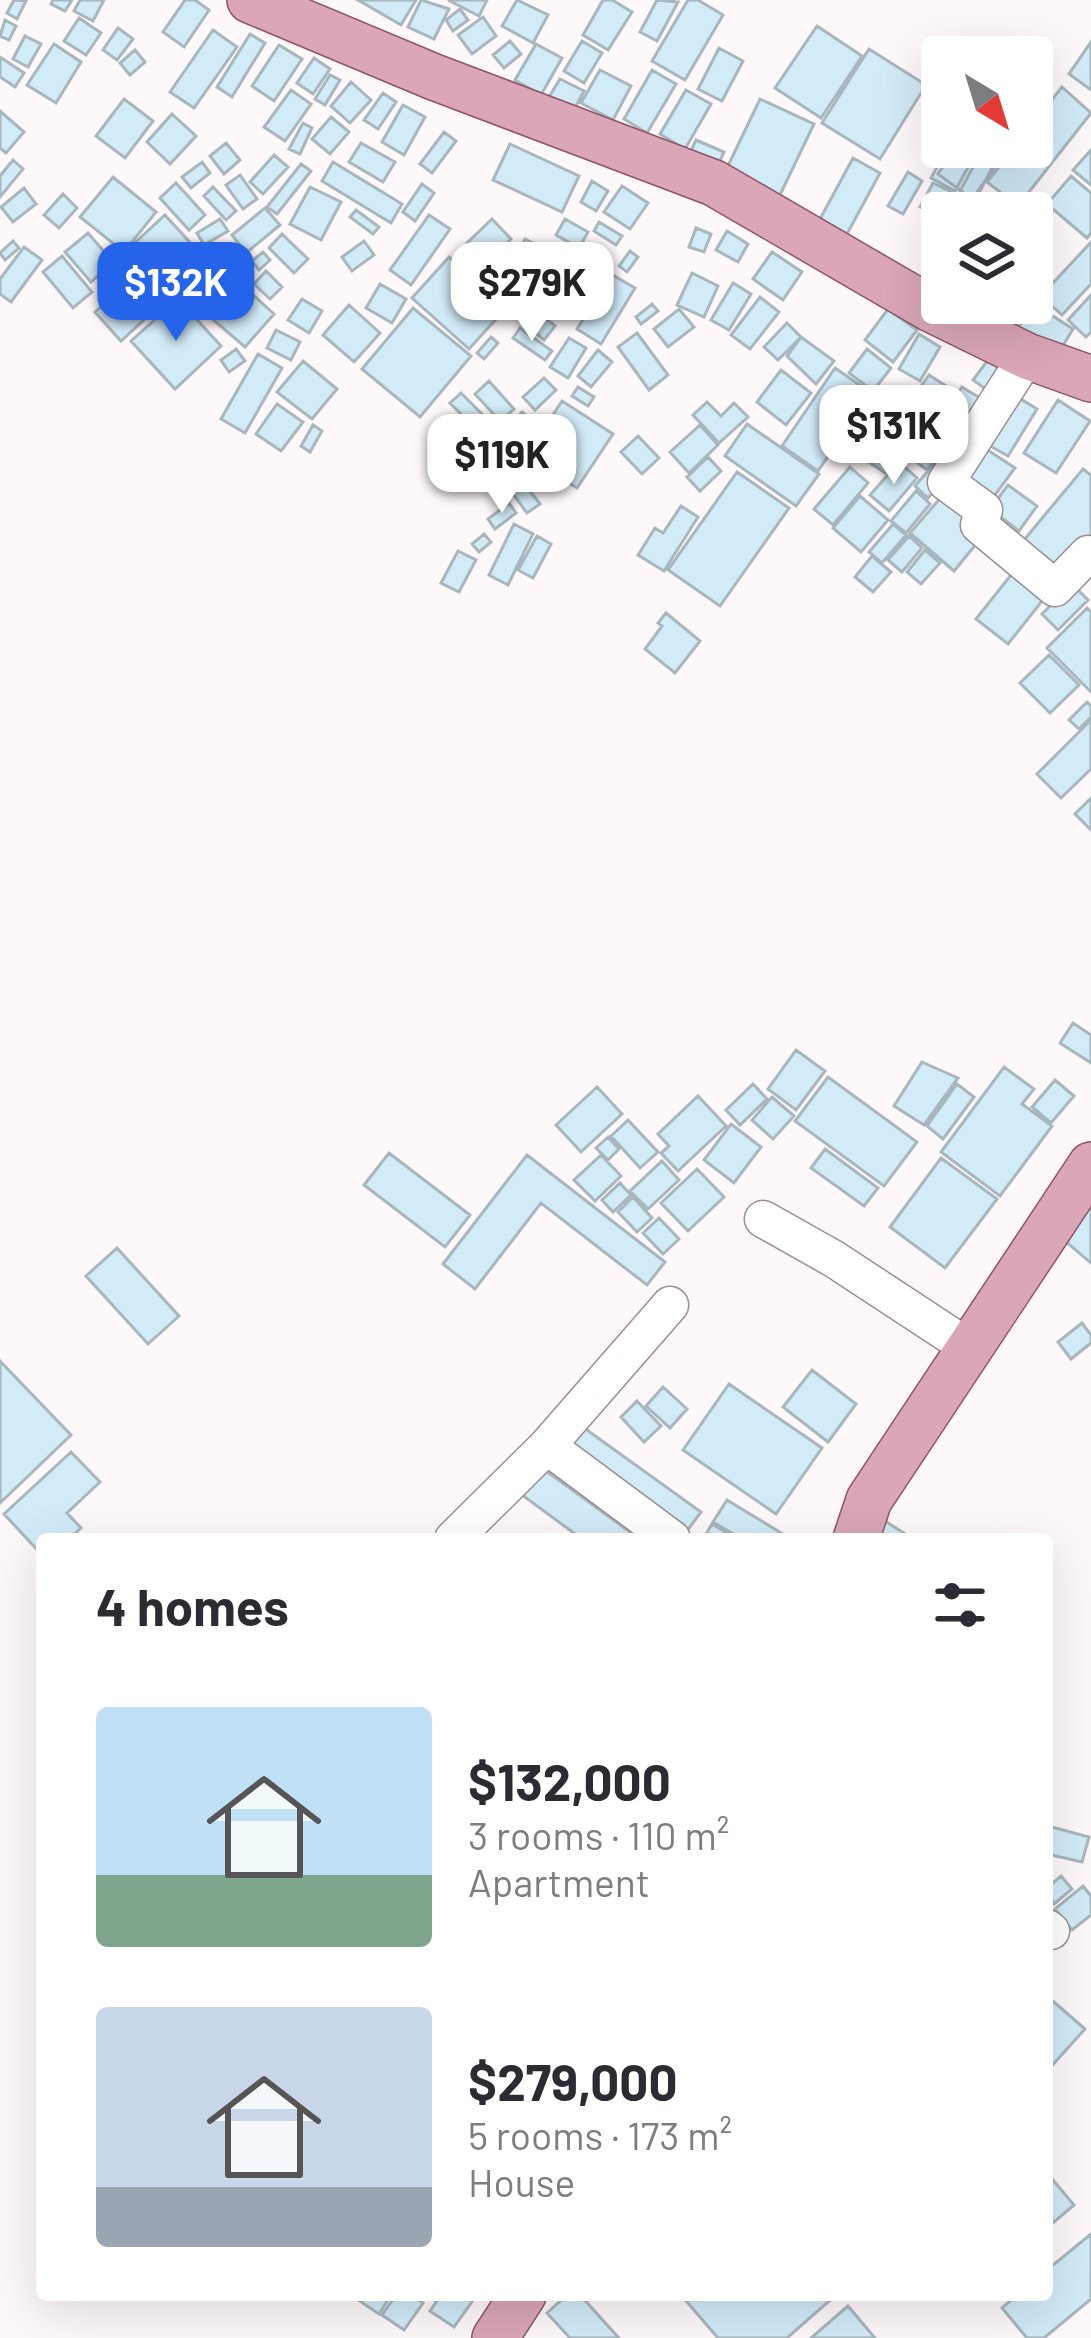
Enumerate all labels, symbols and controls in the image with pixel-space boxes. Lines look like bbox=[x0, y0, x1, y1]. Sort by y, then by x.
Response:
north arrow bbox=[921, 36, 1053, 168]
map controls bbox=[921, 36, 1053, 324]
button: layers bbox=[921, 192, 1053, 324]
pin: $132K bbox=[92, 242, 260, 344]
pin: $279K bbox=[448, 242, 616, 344]
text: $132K bbox=[124, 257, 228, 304]
text: $279K bbox=[478, 257, 586, 304]
pin: $131K bbox=[810, 385, 978, 487]
text: $131K bbox=[846, 400, 942, 447]
pin: $119K bbox=[418, 414, 586, 516]
text: $119K bbox=[454, 429, 550, 476]
icon: filters bbox=[927, 1572, 993, 1638]
text: 4 homes bbox=[96, 1575, 289, 1636]
text: $132,000 bbox=[468, 1750, 671, 1811]
icon: home bbox=[192, 1755, 336, 1899]
text: 3 rooms · 110 m² bbox=[468, 1811, 729, 1858]
text: Apartment bbox=[468, 1858, 650, 1905]
text: $279,000 bbox=[468, 2050, 678, 2111]
icon: home bbox=[192, 2055, 336, 2199]
text: 5 rooms · 173 m² bbox=[468, 2111, 732, 2158]
text: House bbox=[468, 2158, 575, 2205]

